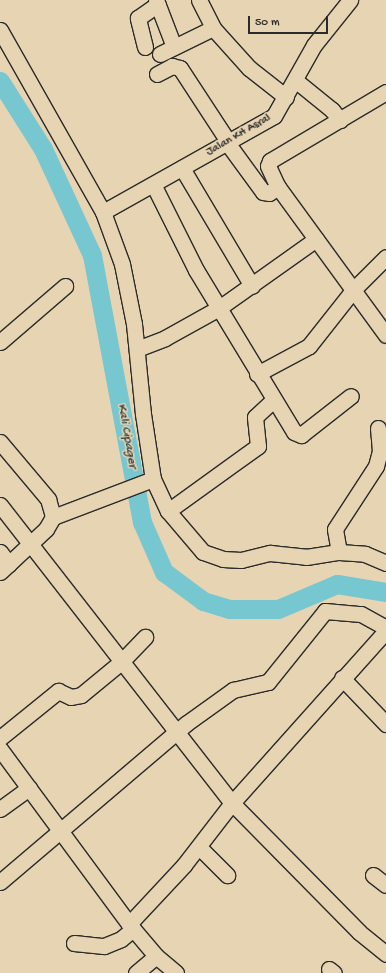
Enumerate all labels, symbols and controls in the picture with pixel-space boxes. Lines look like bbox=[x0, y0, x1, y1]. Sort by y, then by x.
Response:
scale bar bbox=[250, 8, 330, 34]
text: 50 m bbox=[255, 16, 280, 30]
street label: Jalan KH Asral bbox=[204, 112, 274, 160]
water label: Kali Cipager bbox=[113, 402, 139, 470]

